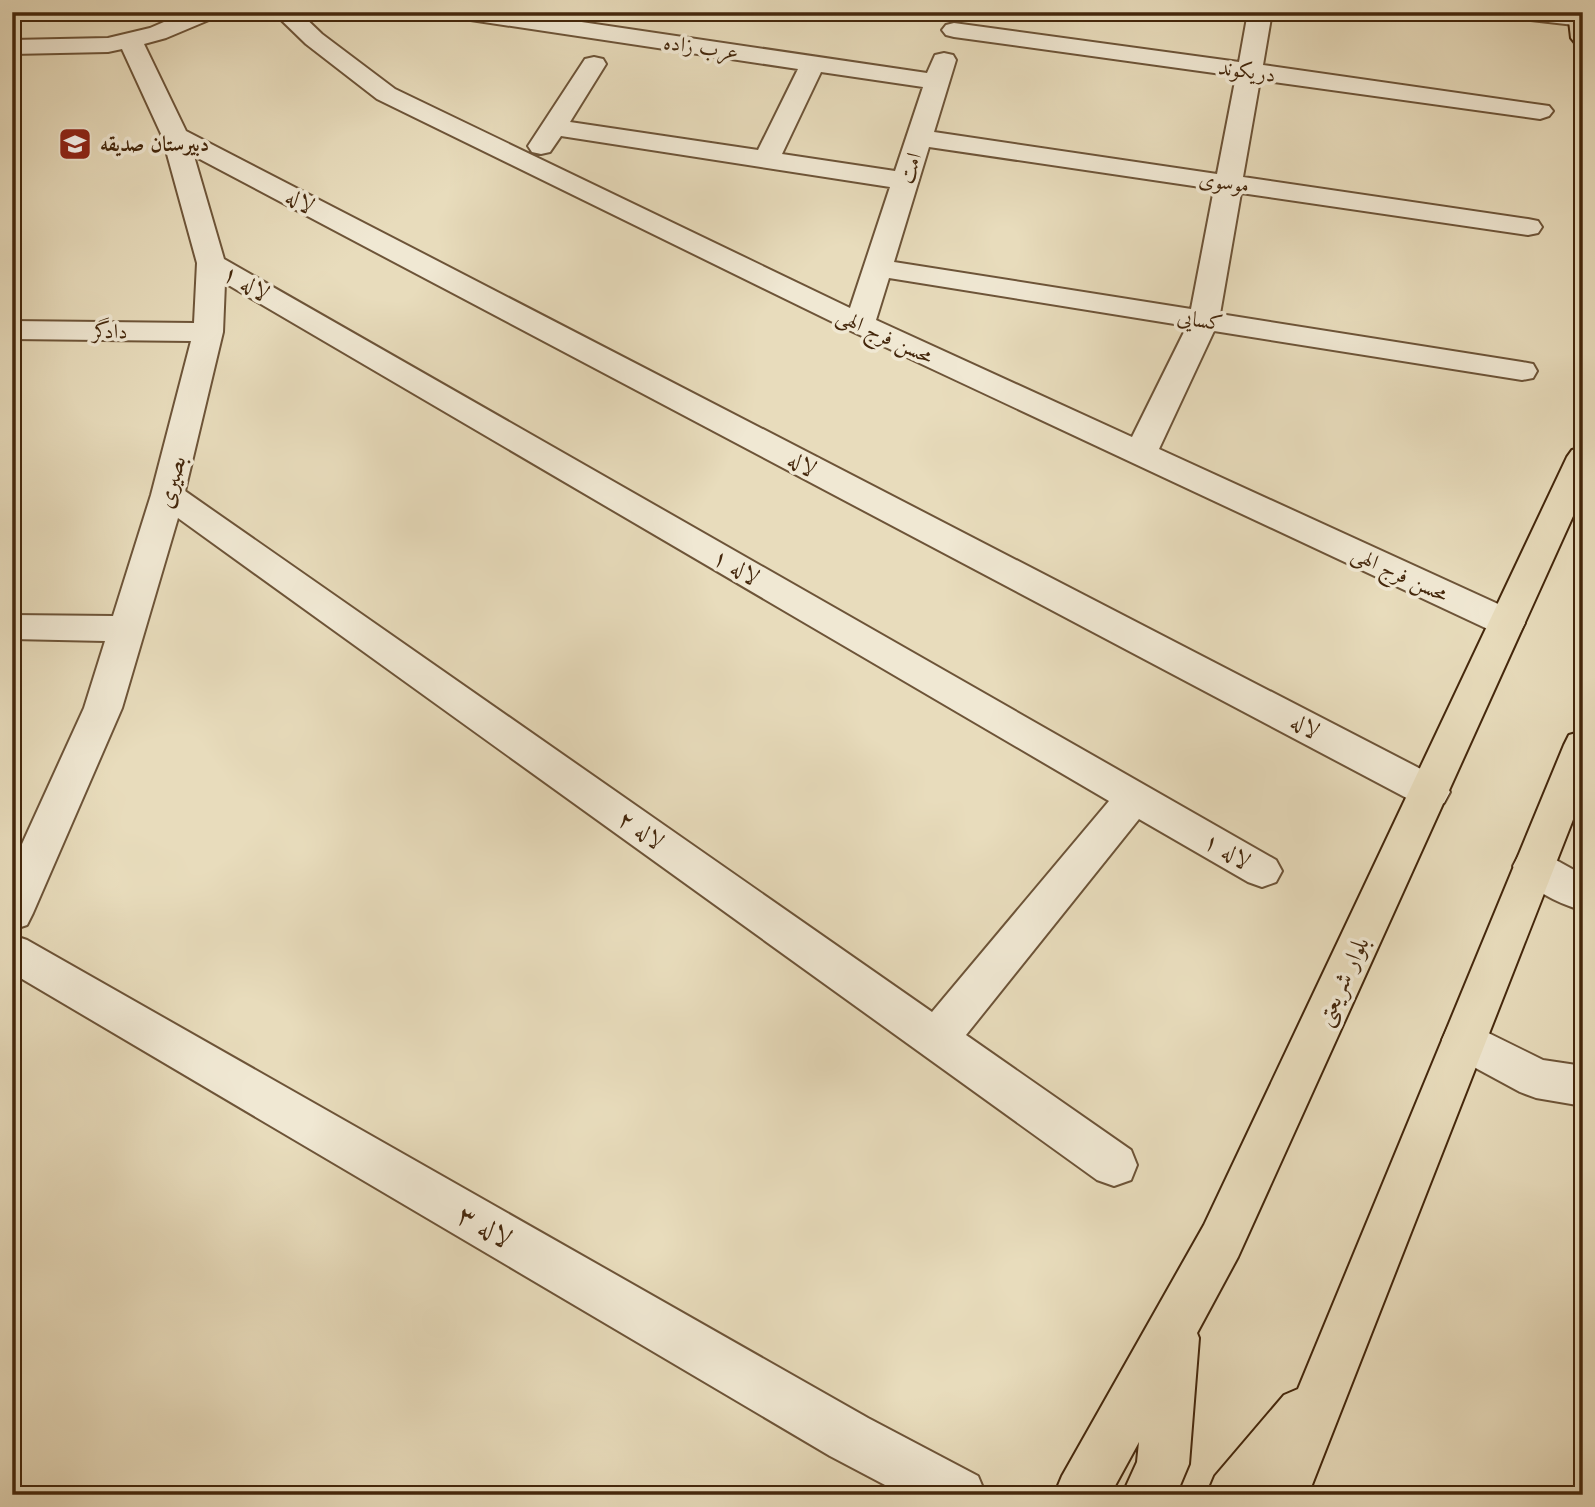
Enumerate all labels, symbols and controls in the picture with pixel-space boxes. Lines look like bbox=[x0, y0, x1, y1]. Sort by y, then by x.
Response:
street label: عرب زاده bbox=[662, 33, 740, 67]
street label: دریکوند bbox=[1217, 56, 1277, 88]
school or university icon: دبیرستان صدیقه bbox=[56, 125, 94, 163]
place label: دبیرستان صدیقه bbox=[100, 134, 209, 157]
street label: امت bbox=[897, 150, 926, 187]
street label: موسوی bbox=[1197, 170, 1250, 198]
street label: لاله bbox=[281, 185, 317, 220]
street label: لاله ۱ bbox=[218, 262, 272, 307]
street label: محسن فرج الهی bbox=[830, 306, 936, 375]
street label: کسایی bbox=[1175, 308, 1224, 337]
street label: دادگر bbox=[90, 317, 128, 344]
street label: لاله bbox=[783, 448, 819, 483]
street label: بصیری bbox=[154, 454, 191, 511]
street label: محسن فرج الهی bbox=[1345, 544, 1451, 613]
street label: لاله ۱ bbox=[708, 546, 762, 591]
street label: لاله bbox=[1286, 710, 1322, 745]
street label: لاله ۲ bbox=[613, 808, 667, 856]
street label: لاله ۱ bbox=[1199, 830, 1253, 875]
street label: بلوار شریعتی bbox=[1313, 934, 1378, 1031]
street label: لاله ۳ bbox=[452, 1202, 515, 1255]

